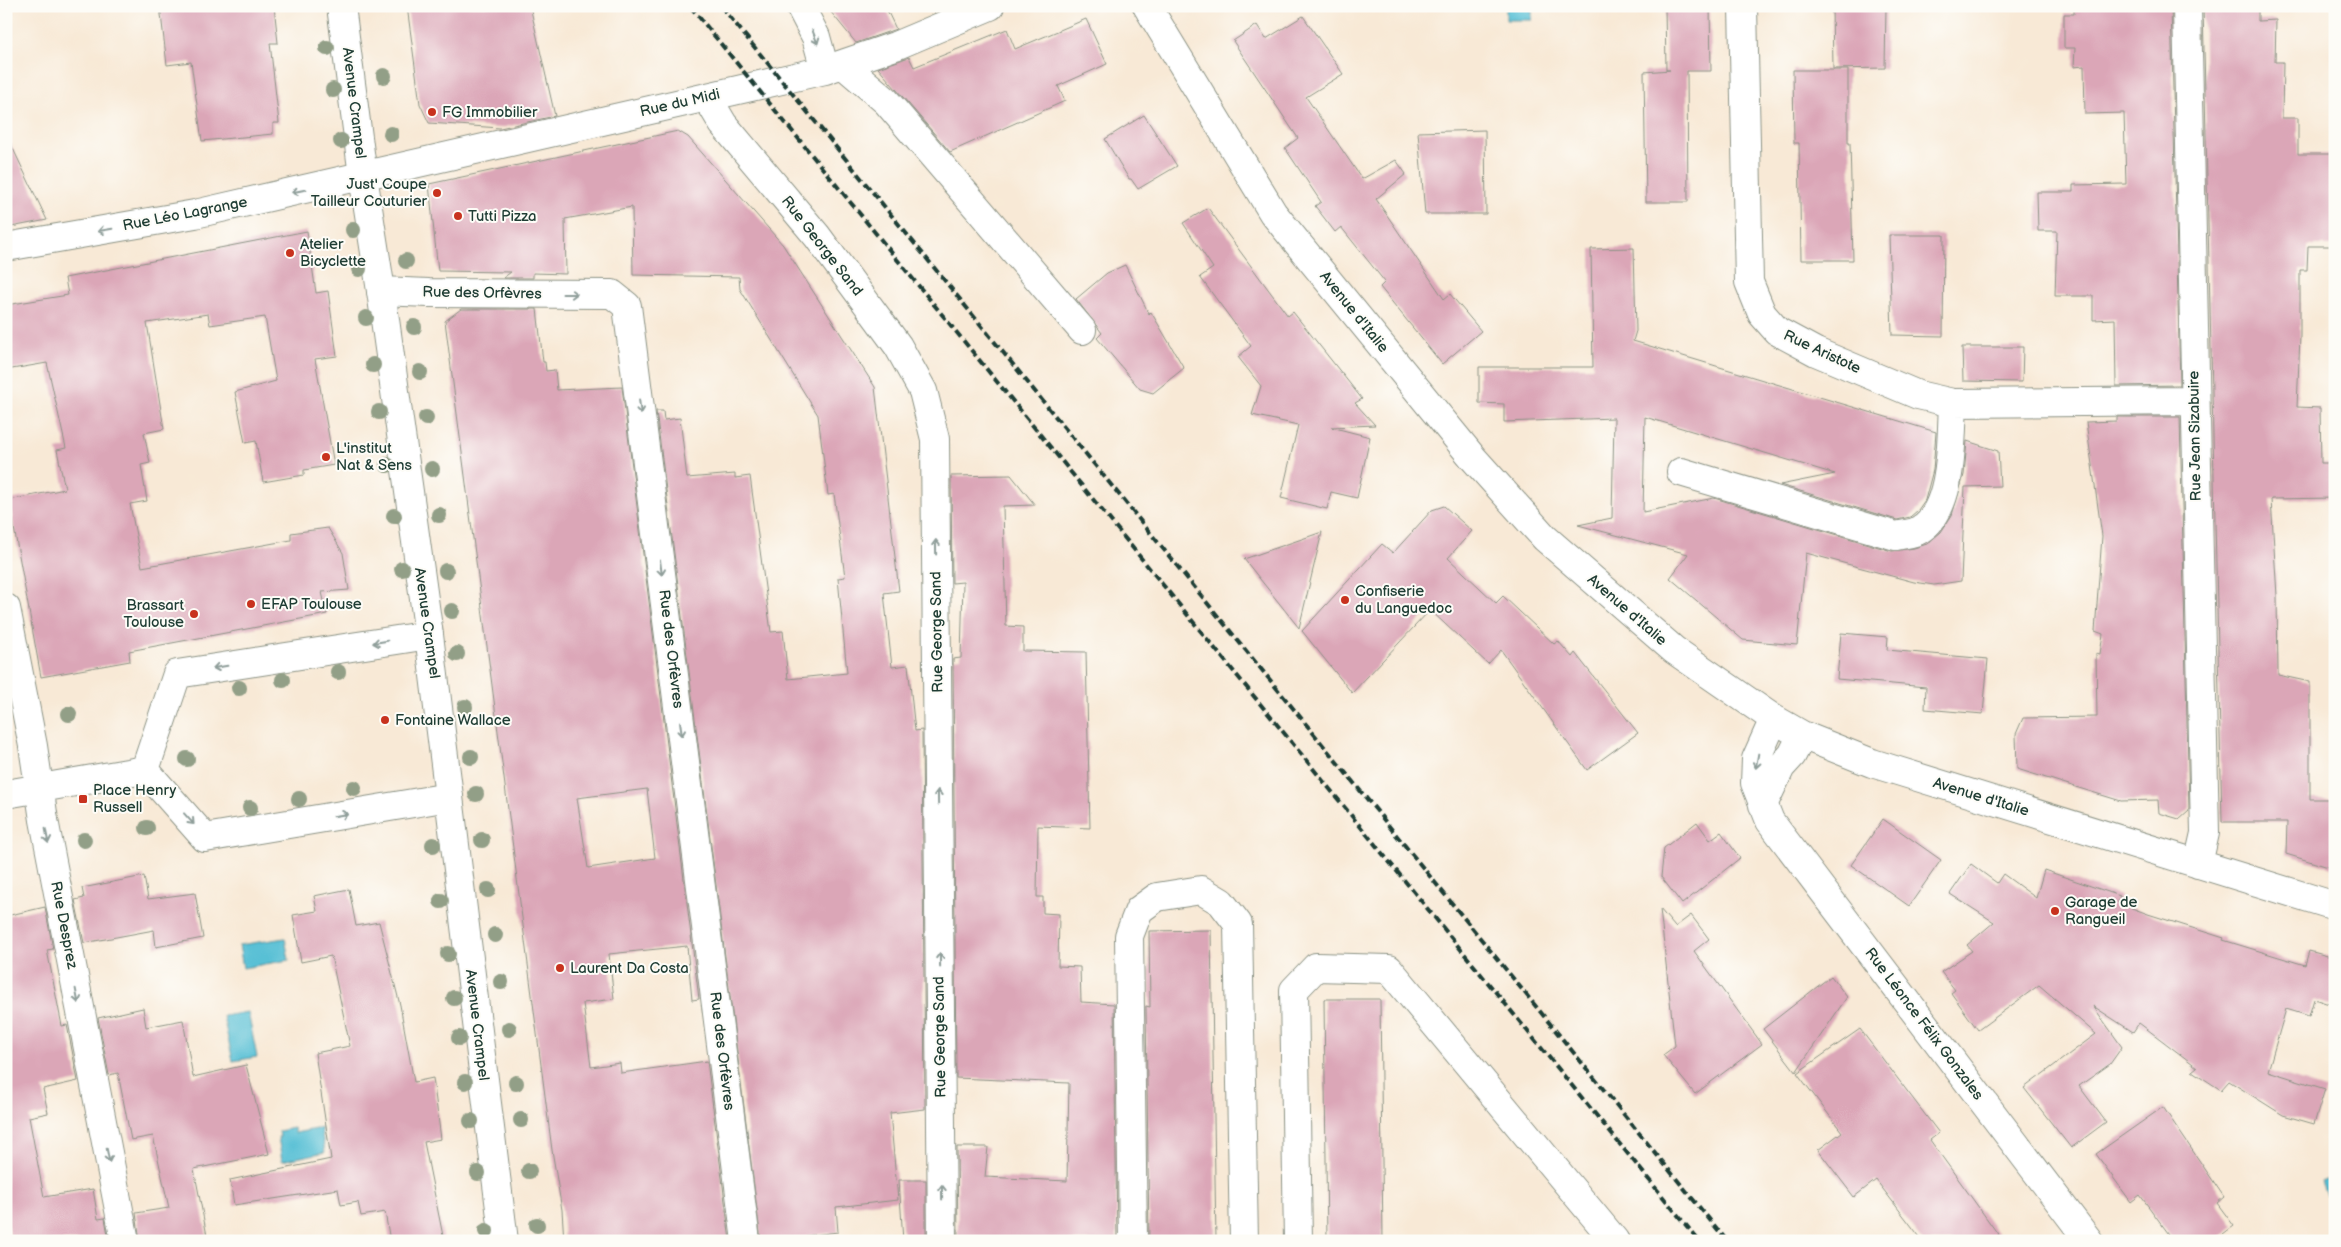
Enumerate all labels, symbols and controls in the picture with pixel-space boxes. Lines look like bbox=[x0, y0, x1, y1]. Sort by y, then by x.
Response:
one-way arrow bbox=[811, 29, 820, 44]
street label: Avenue Crampel bbox=[338, 46, 370, 160]
street label: Rue du Midi bbox=[638, 85, 722, 121]
place label: FG Immobilier bbox=[442, 103, 538, 122]
marker: FG Immobilier bbox=[426, 106, 438, 118]
place label: Just' Coupe Tailleur Couturier bbox=[311, 175, 428, 211]
one-way arrow bbox=[291, 187, 307, 196]
marker: Just' Coupe Tailleur Couturier bbox=[431, 187, 443, 199]
street label: Rue George Sand bbox=[777, 192, 867, 300]
street label: Rue Léo Lagrange bbox=[121, 193, 249, 235]
place label: Tutti Pizza bbox=[468, 207, 537, 226]
marker: Tutti Pizza bbox=[452, 210, 464, 222]
one-way arrow bbox=[97, 225, 113, 235]
place label: Atelier Bicyclette bbox=[300, 235, 366, 271]
marker: Atelier Bicyclette bbox=[284, 247, 296, 259]
street label: Avenue d'Italie bbox=[1315, 267, 1393, 357]
street label: Rue des Orfèvres bbox=[422, 282, 542, 304]
one-way arrow bbox=[562, 289, 578, 299]
street label: Rue Aristote bbox=[1780, 326, 1864, 378]
street label: Rue Jean Sizabuire bbox=[2184, 370, 2206, 501]
one-way arrow bbox=[635, 398, 645, 414]
place label: L'institut Nat & Sens bbox=[336, 439, 413, 475]
marker: L'institut Nat & Sens bbox=[320, 451, 332, 463]
one-way arrow bbox=[931, 539, 941, 556]
one-way arrow bbox=[656, 560, 666, 576]
street label: Avenue Crampel bbox=[410, 566, 444, 680]
street label: Avenue d'Italie bbox=[1583, 570, 1671, 650]
street label: Rue George Sand bbox=[926, 571, 948, 693]
place label: Confiserie du Languedoc bbox=[1355, 582, 1452, 618]
street label: Rue des Orfèvres bbox=[654, 589, 688, 710]
marker: Confiserie du Languedoc bbox=[1339, 594, 1351, 606]
place label: EFAP Toulouse bbox=[261, 595, 362, 614]
place label: Brassart Toulouse bbox=[124, 596, 184, 632]
marker: EFAP Toulouse bbox=[245, 598, 257, 610]
marker: Brassart Toulouse bbox=[188, 608, 200, 620]
one-way arrow bbox=[373, 637, 389, 647]
one-way arrow bbox=[212, 663, 228, 673]
place label: Fontaine Wallace bbox=[395, 711, 511, 730]
marker: Fontaine Wallace bbox=[379, 714, 391, 726]
one-way arrow bbox=[676, 721, 686, 737]
one-way arrow bbox=[1752, 752, 1762, 768]
street label: Avenue d'Italie bbox=[1931, 773, 2031, 821]
place label: Place Henry Russell bbox=[93, 781, 177, 817]
one-way arrow bbox=[933, 789, 943, 806]
marker: Place Henry Russell bbox=[77, 793, 89, 805]
one-way arrow bbox=[332, 810, 348, 820]
one-way arrow bbox=[183, 813, 194, 826]
one-way arrow bbox=[42, 828, 52, 844]
street label: Rue Desprez bbox=[46, 880, 82, 971]
place label: Garage de Rangueil bbox=[2065, 893, 2138, 929]
marker: Garage de Rangueil bbox=[2049, 905, 2061, 917]
street label: Rue Léonce Félix Gonzales bbox=[1861, 944, 1988, 1104]
one-way arrow bbox=[935, 952, 945, 968]
place label: Laurent Da Costa bbox=[570, 959, 689, 978]
marker: Laurent Da Costa bbox=[554, 962, 566, 974]
street label: Avenue Crampel bbox=[461, 968, 493, 1082]
street label: Rue George Sand bbox=[929, 976, 951, 1098]
one-way arrow bbox=[73, 987, 83, 1003]
street label: Rue des Orfèvres bbox=[705, 991, 739, 1112]
one-way arrow bbox=[104, 1147, 113, 1163]
one-way arrow bbox=[937, 1184, 947, 1200]

